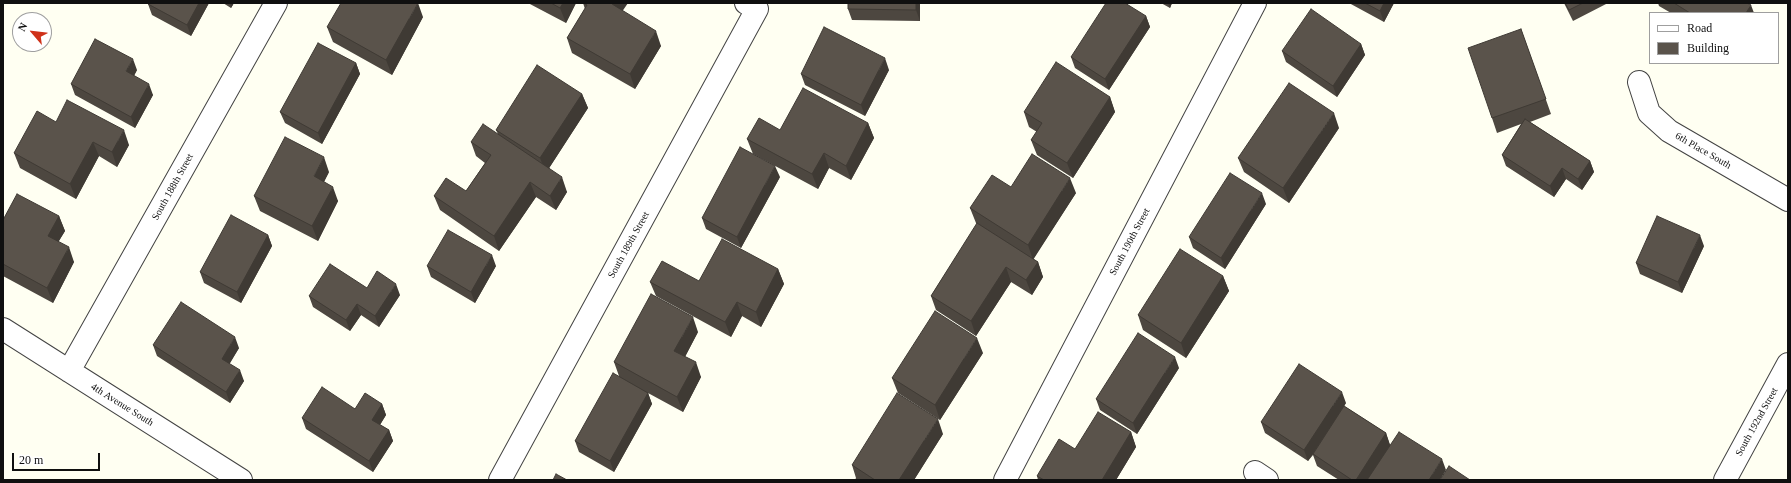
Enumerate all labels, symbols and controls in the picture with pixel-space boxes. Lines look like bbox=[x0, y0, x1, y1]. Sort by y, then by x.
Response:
north arrow bbox=[12, 12, 52, 52]
legend bbox=[1649, 12, 1779, 64]
text: N bbox=[15, 21, 29, 33]
text: Road bbox=[1687, 21, 1712, 35]
text: Building bbox=[1687, 41, 1729, 55]
street label: 6th Place South bbox=[1673, 130, 1733, 172]
street label: South 188th Street bbox=[150, 152, 196, 222]
street label: South 190th Street bbox=[1107, 206, 1153, 278]
street label: South 189th Street bbox=[606, 210, 652, 280]
street label: 4th Avenue South bbox=[89, 381, 155, 429]
street label: South 192nd Street bbox=[1733, 386, 1781, 458]
scale bar bbox=[14, 445, 102, 471]
text: 20 m bbox=[19, 453, 43, 467]

